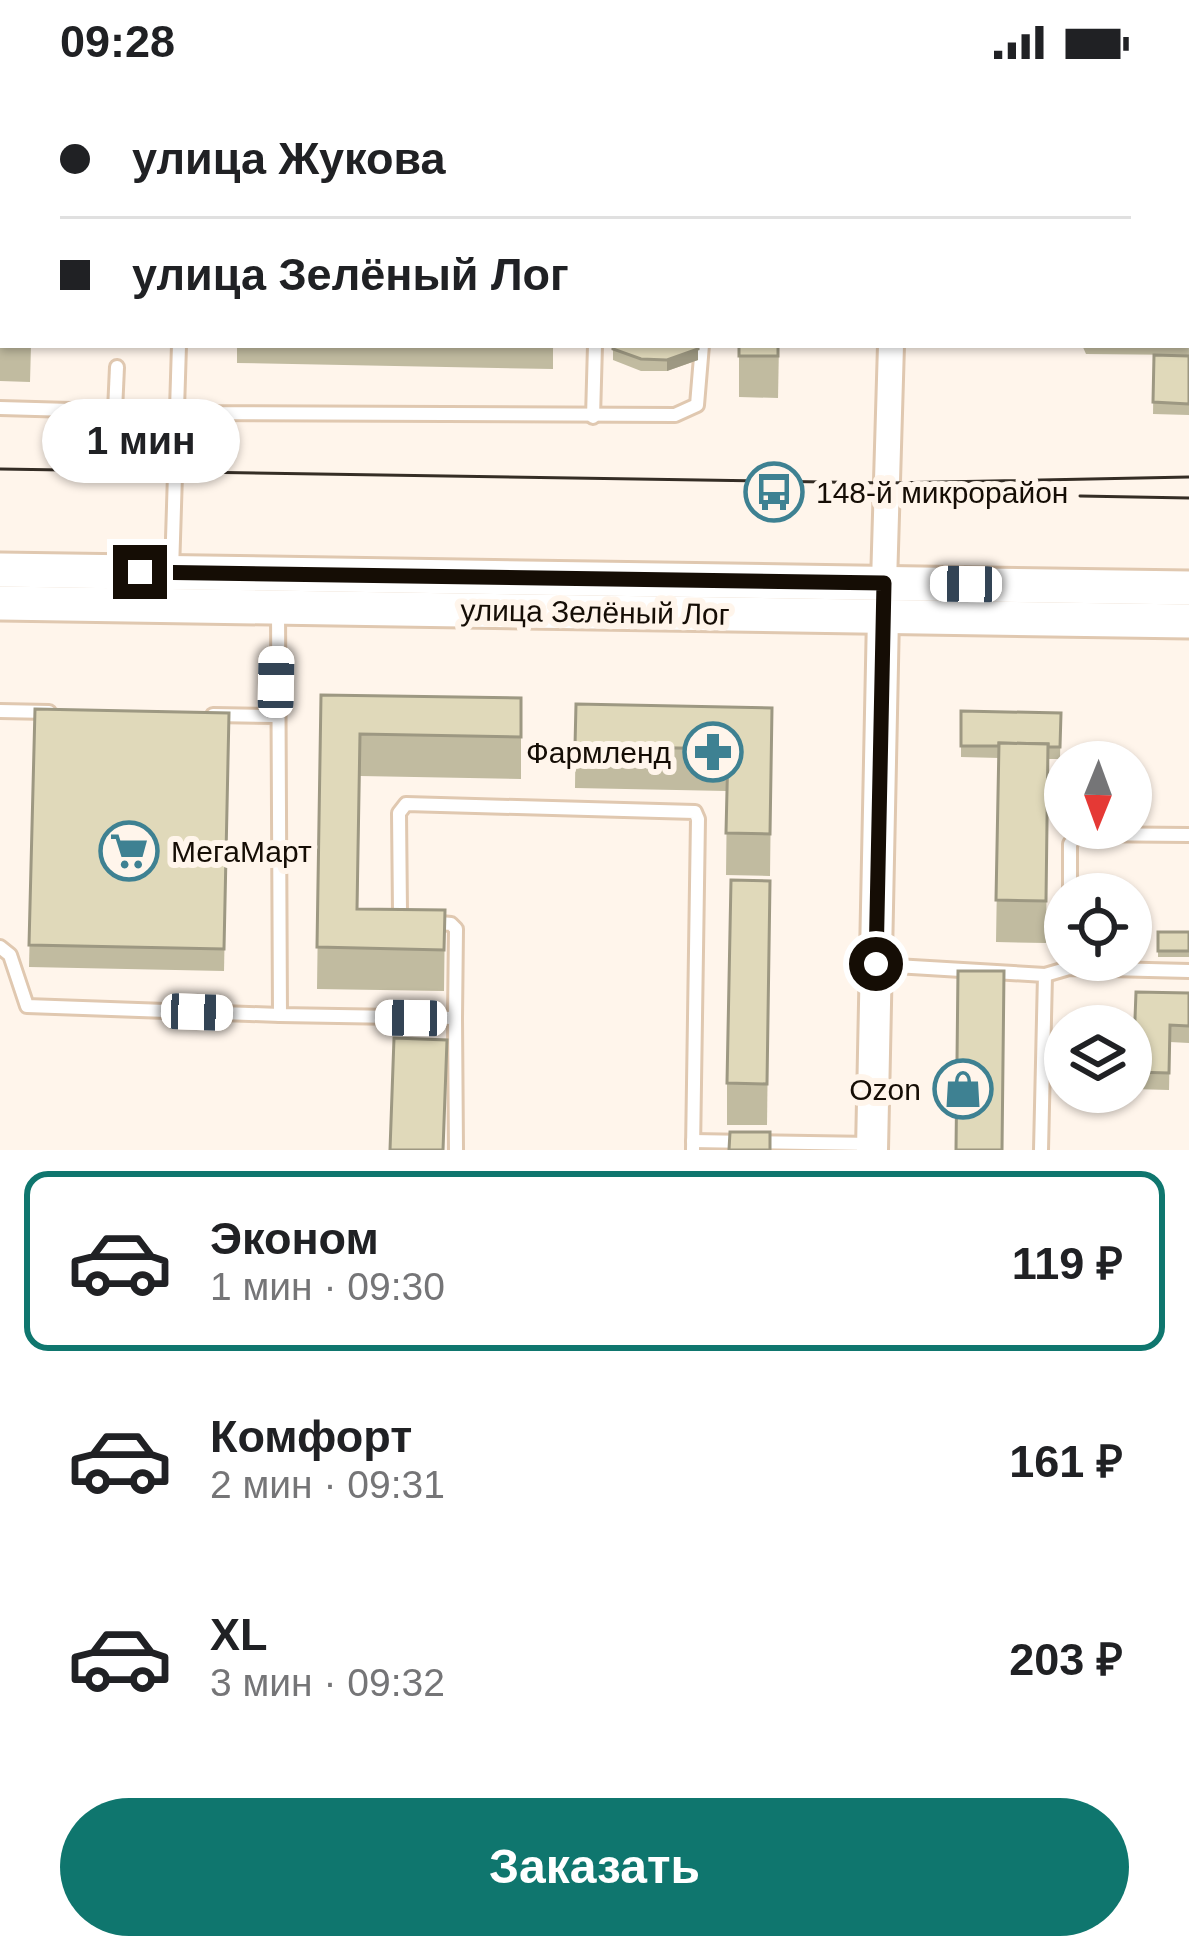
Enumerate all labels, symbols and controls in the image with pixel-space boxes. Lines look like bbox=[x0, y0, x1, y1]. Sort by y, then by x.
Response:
text: 09:28 bbox=[60, 16, 175, 67]
text: улица Жукова bbox=[132, 133, 446, 184]
text: улица Зелёный Лог bbox=[132, 249, 569, 300]
callout: 1 мин bbox=[41, 398, 239, 482]
text: 1 мин bbox=[87, 419, 195, 462]
bus stop icon: 148-й микрорайон bbox=[743, 461, 805, 523]
place label: 148-й микрорайон bbox=[816, 476, 1068, 509]
route end bbox=[113, 545, 167, 599]
car bbox=[930, 565, 1002, 603]
street label: улица Зелёный Лог bbox=[460, 593, 730, 631]
car bbox=[257, 646, 295, 718]
pharmacy icon: Фармленд bbox=[682, 721, 744, 783]
place label: Фармленд bbox=[526, 736, 671, 769]
north arrow bbox=[1044, 741, 1152, 849]
map controls bbox=[1044, 741, 1152, 1113]
supermarket icon: МегаМарт bbox=[98, 820, 160, 882]
place label: МегаМарт bbox=[171, 835, 312, 868]
button: locate bbox=[1044, 873, 1152, 981]
route start bbox=[849, 937, 903, 991]
car bbox=[160, 993, 234, 1031]
car bbox=[375, 999, 447, 1037]
button: layers bbox=[1044, 1005, 1152, 1113]
shop icon: Ozon bbox=[932, 1058, 994, 1120]
place label: Ozon bbox=[849, 1073, 921, 1106]
icon: car bbox=[66, 1207, 174, 1315]
text: Эконом bbox=[210, 1213, 379, 1264]
text: 119 ₽ bbox=[1012, 1238, 1123, 1289]
text: 1 мин · 09:30 bbox=[210, 1265, 445, 1308]
icon: car bbox=[66, 1405, 174, 1513]
text: Комфорт bbox=[210, 1411, 412, 1462]
text: 161 ₽ bbox=[1009, 1436, 1123, 1487]
text: 2 мин · 09:31 bbox=[210, 1463, 445, 1506]
icon: car bbox=[66, 1603, 174, 1711]
text: XL bbox=[210, 1609, 268, 1660]
text: 203 ₽ bbox=[1009, 1634, 1123, 1685]
text: 3 мин · 09:32 bbox=[210, 1661, 445, 1704]
button: Заказать bbox=[60, 1798, 1129, 1936]

